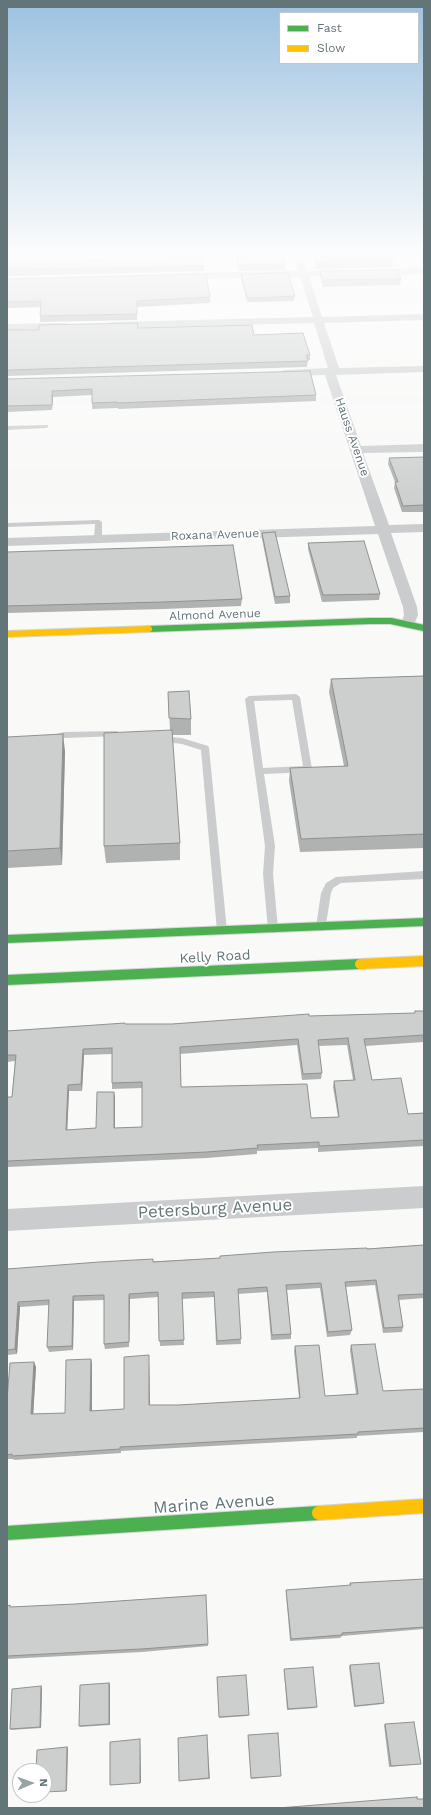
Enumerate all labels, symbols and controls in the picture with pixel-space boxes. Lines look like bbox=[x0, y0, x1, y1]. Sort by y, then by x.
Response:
legend bbox=[279, 12, 419, 64]
text: Fast bbox=[317, 21, 342, 35]
text: Slow bbox=[317, 41, 345, 55]
street label: Hauss Avenue bbox=[332, 396, 372, 478]
street label: Roxana Avenue bbox=[171, 526, 259, 544]
street label: Almond Avenue bbox=[169, 606, 261, 624]
street label: Kelly Road bbox=[179, 947, 251, 967]
street label: Petersburg Avenue bbox=[137, 1195, 293, 1223]
street label: Marine Avenue bbox=[153, 1490, 275, 1518]
north arrow bbox=[12, 1763, 52, 1803]
text: N bbox=[37, 1778, 50, 1787]

